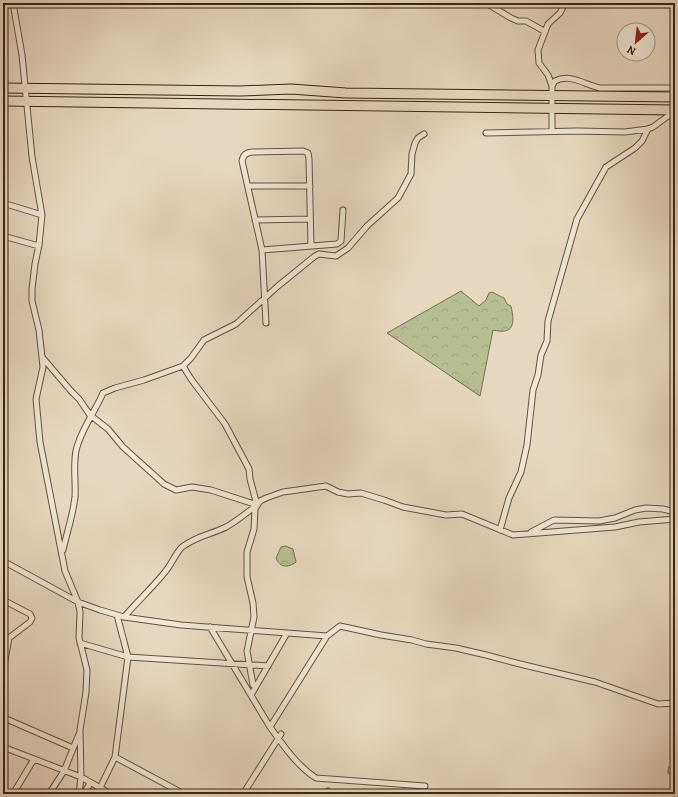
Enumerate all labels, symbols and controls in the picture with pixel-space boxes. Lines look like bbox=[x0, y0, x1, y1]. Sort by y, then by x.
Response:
north arrow bbox=[616, 22, 656, 62]
text: N bbox=[624, 42, 639, 59]

